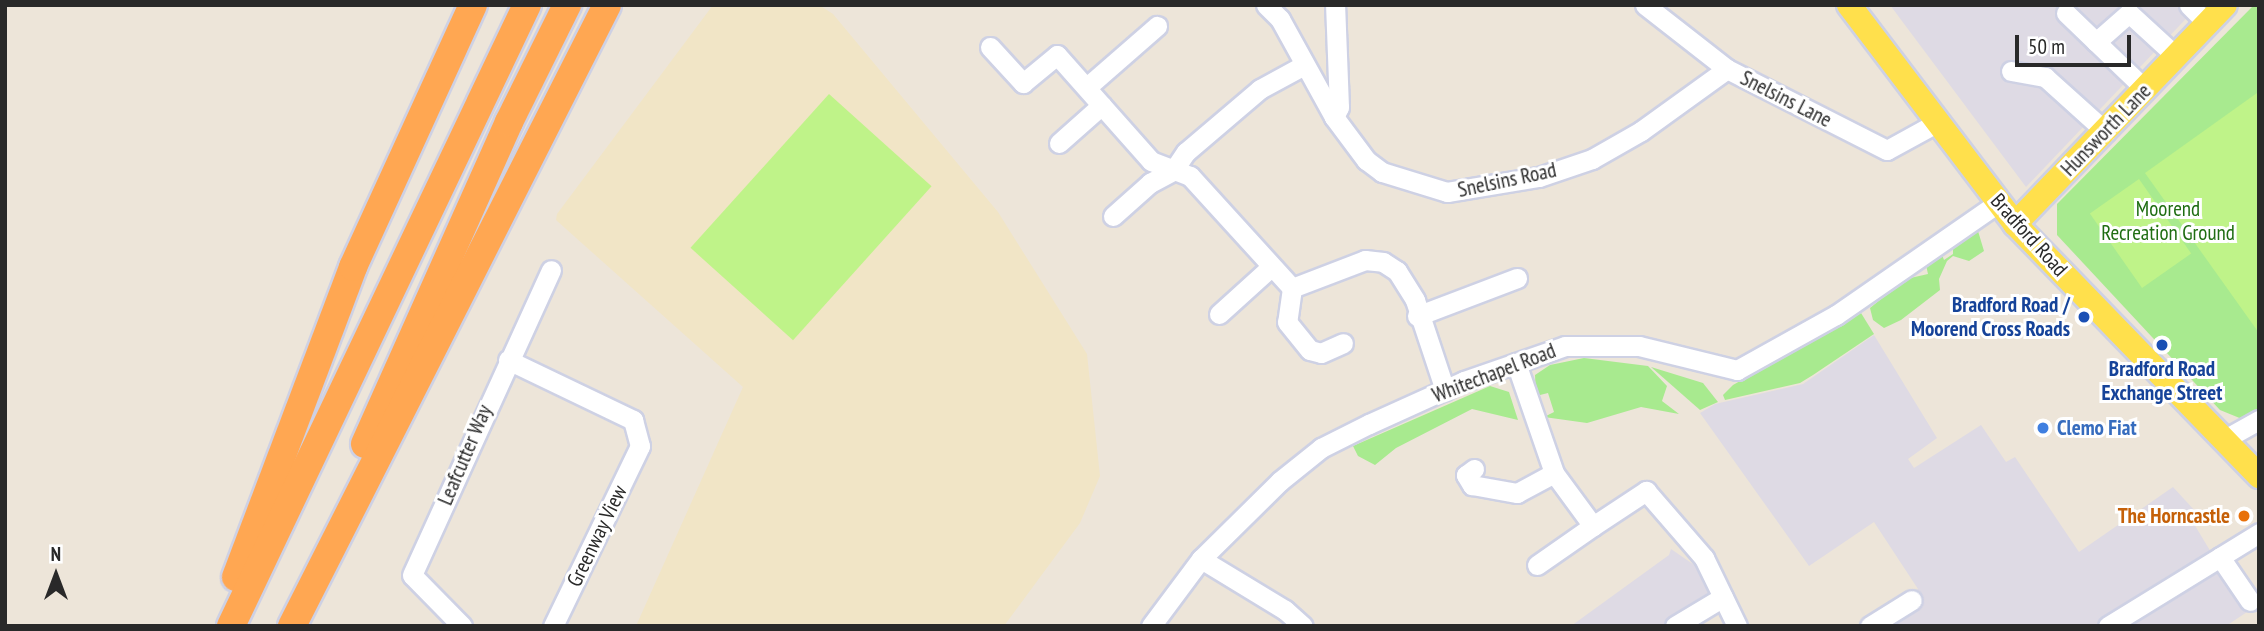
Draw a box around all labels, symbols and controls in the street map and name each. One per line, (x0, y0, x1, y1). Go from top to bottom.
scale bar (2019, 21, 2134, 65)
text: 50 m (2028, 33, 2065, 60)
street label: Snelsins Lane (1736, 65, 1836, 133)
street label: Hunsworth Lane (2056, 79, 2156, 181)
street label: Snelsins Road (1455, 157, 1559, 203)
street label: Bradford Road (1985, 188, 2073, 282)
park label: Moorend Recreation Ground (2101, 196, 2235, 246)
place label: Bradford Road / Moorend Cross Roads (1911, 292, 2070, 342)
marker: Bradford Road / Moorend Cross Roads (2076, 309, 2092, 325)
marker: Bradford Road Exchange Street (2154, 337, 2170, 353)
street label: Whitechapel Road (1429, 338, 1559, 408)
place label: Bradford Road Exchange Street (2102, 356, 2222, 406)
street label: Leafcutter Way (433, 401, 497, 509)
place label: Clemo Fiat (2057, 415, 2137, 441)
marker: Clemo Fiat (2035, 420, 2051, 436)
street label: Greenway View (561, 481, 633, 591)
place label: The Horncastle (2118, 503, 2230, 529)
marker: The Horncastle (2236, 508, 2252, 524)
north arrow (21, 540, 91, 610)
text: N (51, 542, 61, 566)

